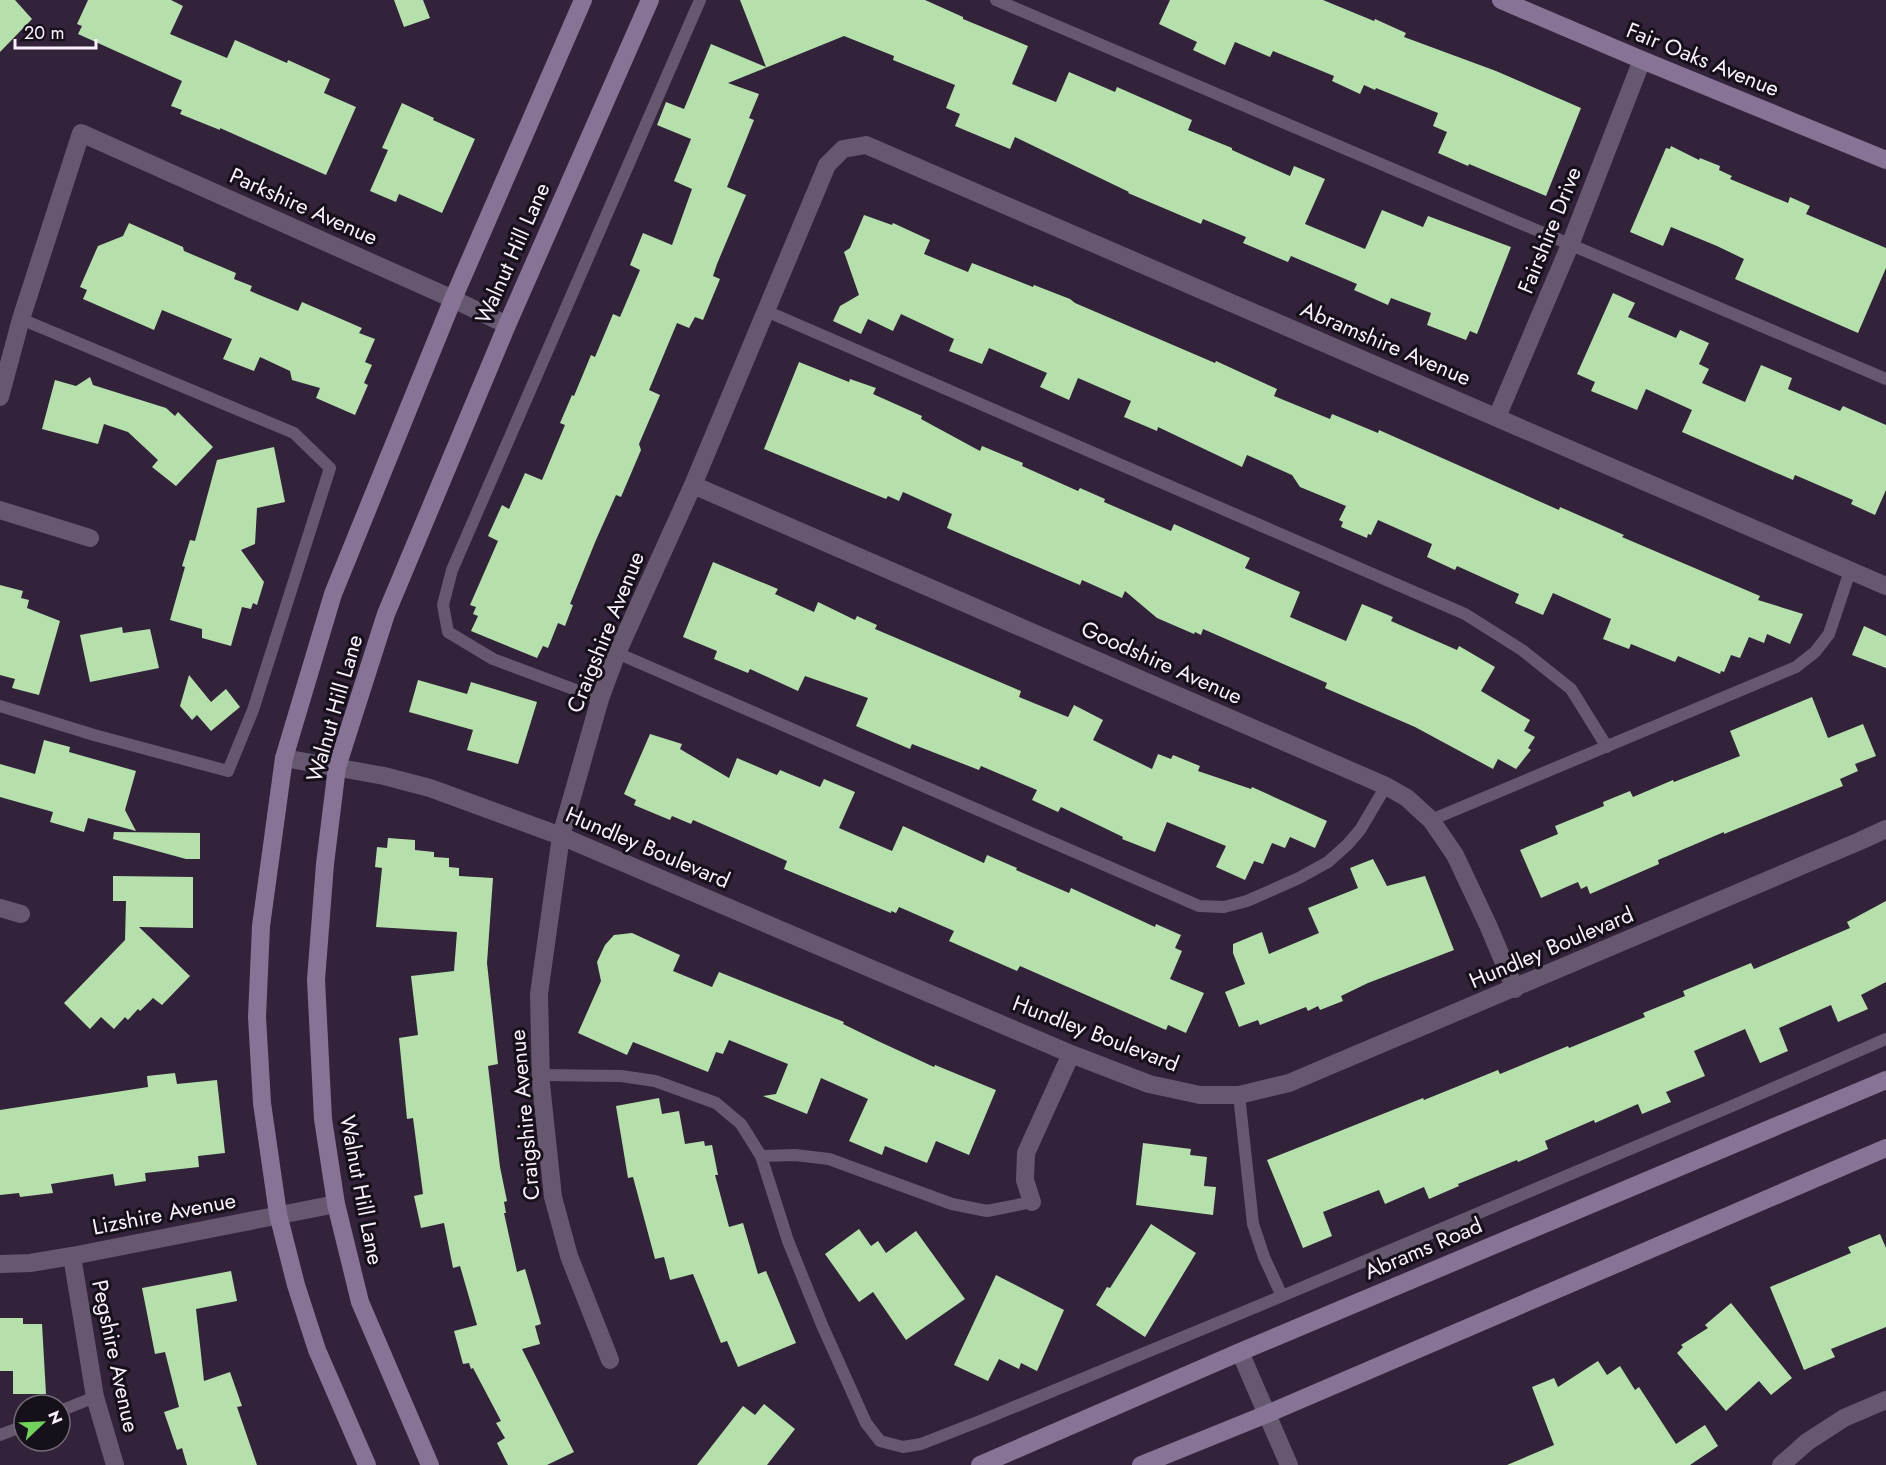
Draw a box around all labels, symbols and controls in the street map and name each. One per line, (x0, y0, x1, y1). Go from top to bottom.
scale bar (15, 12, 96, 50)
street label: Fair Oaks Avenue (1622, 14, 1784, 104)
text: 20 m (24, 20, 64, 46)
street label: Parkshire Avenue (225, 159, 383, 253)
street label: Fairshire Drive (1509, 162, 1589, 298)
street label: Walnut Hill Lane (467, 177, 557, 329)
street label: Abramshire Avenue (1296, 293, 1476, 393)
street label: Craigshire Avenue (558, 547, 652, 717)
street label: Goodshire Avenue (1076, 612, 1248, 712)
street label: Walnut Hill Lane (298, 631, 370, 785)
street label: Hundley Boulevard (561, 798, 735, 896)
street label: Hundley Boulevard (1464, 898, 1638, 996)
street label: Hundley Boulevard (1008, 987, 1184, 1079)
street label: Craigshire Avenue (501, 1028, 547, 1202)
street label: Walnut Hill Lane (332, 1112, 392, 1268)
street label: Lizshire Avenue (90, 1183, 238, 1243)
street label: Abrams Road (1359, 1209, 1487, 1287)
street label: Pegshire Avenue (84, 1277, 148, 1435)
north arrow (12, 1393, 72, 1453)
text: N (42, 1407, 68, 1428)

